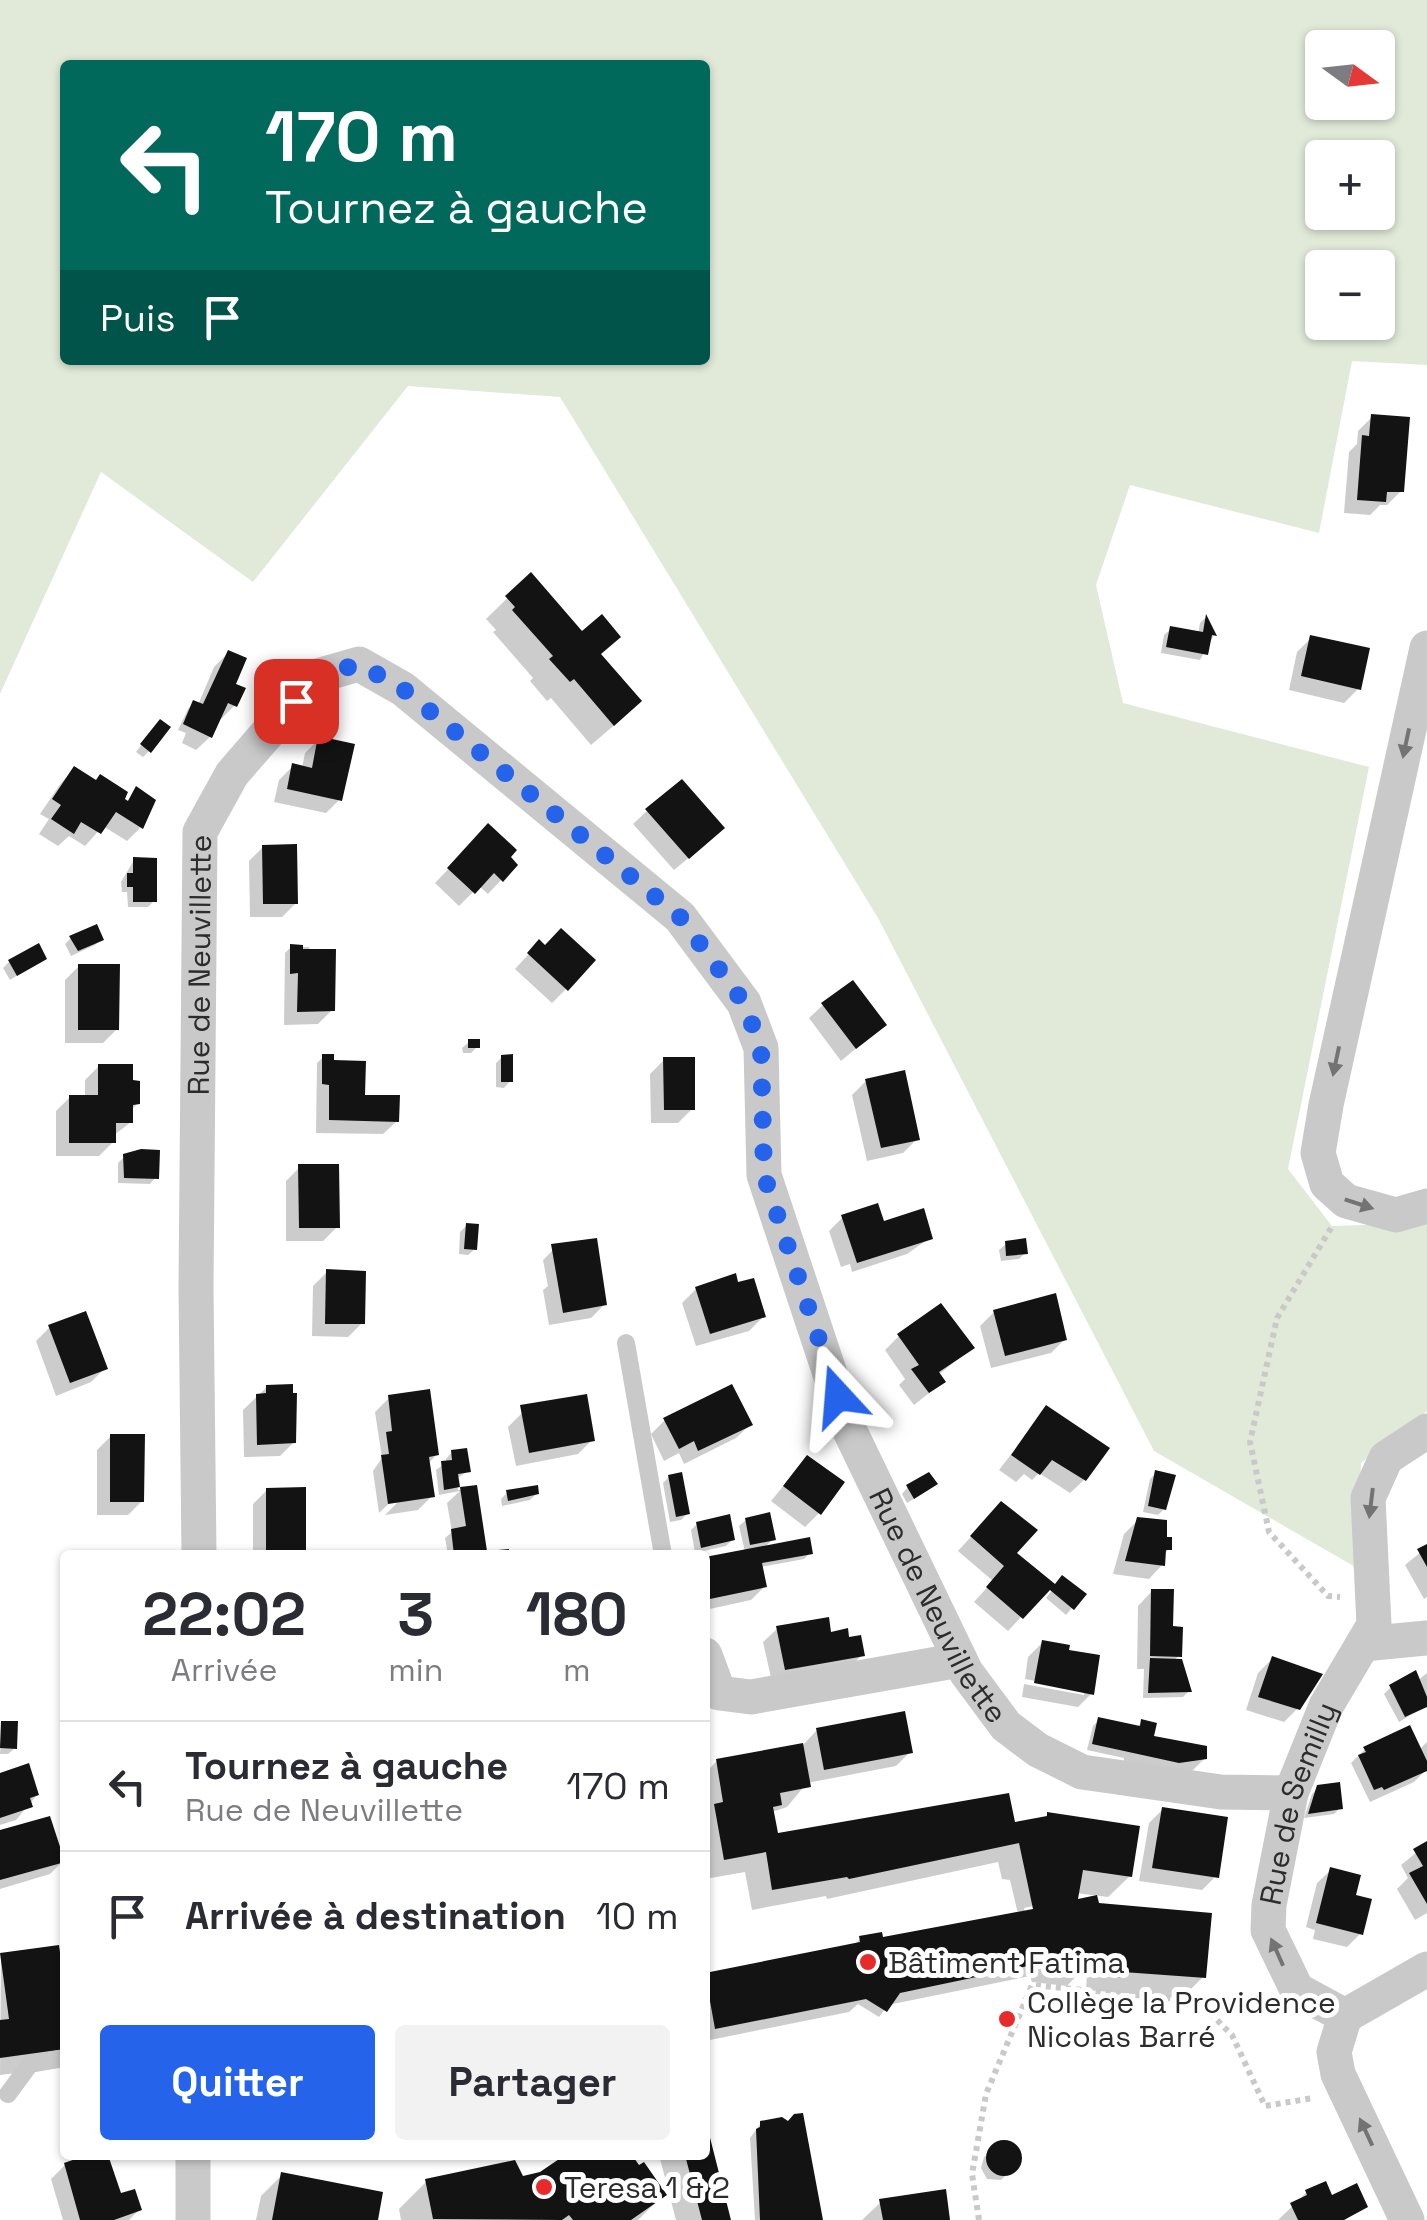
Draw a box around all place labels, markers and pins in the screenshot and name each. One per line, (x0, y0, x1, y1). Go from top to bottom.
pin (254, 659, 339, 744)
place label: Bâtiment Fatima (888, 1943, 1125, 1982)
marker: Bâtiment Fatima (857, 1951, 879, 1973)
place label: Collège la Providence Nicolas Barré (1027, 1983, 1336, 2056)
marker: Collège la Providence Nicolas Barré (996, 2008, 1018, 2030)
place label: Teresa 1 & 2 (564, 2168, 730, 2207)
marker: Teresa 1 & 2 (533, 2176, 555, 2198)

